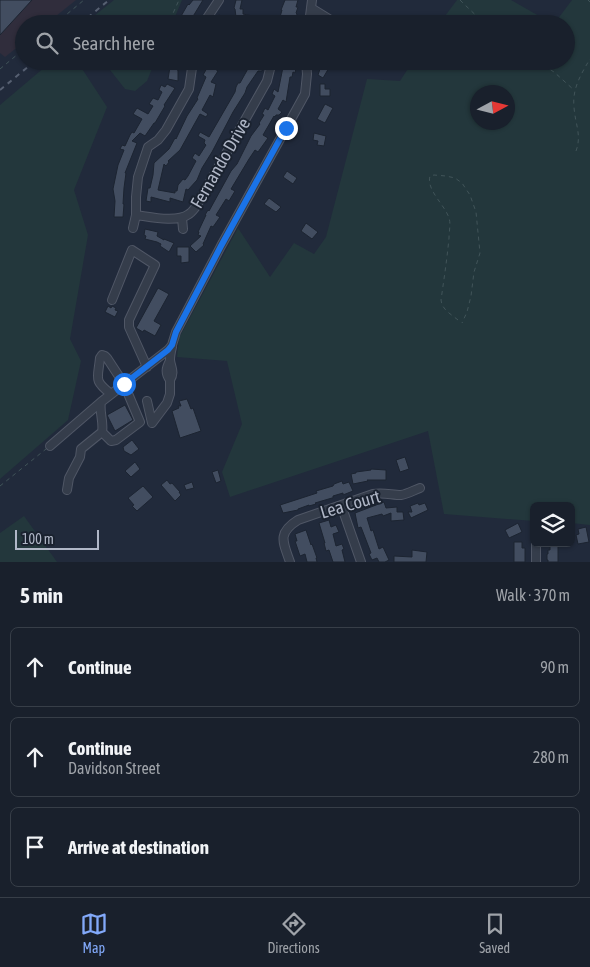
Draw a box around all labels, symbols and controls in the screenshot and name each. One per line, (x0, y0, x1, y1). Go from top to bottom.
search box (15, 15, 575, 70)
icon: search (33, 29, 61, 57)
text: Search here (73, 32, 155, 54)
north arrow (470, 85, 515, 130)
street label: Fernando Drive (186, 114, 254, 212)
route end (275, 117, 298, 140)
route start (113, 373, 136, 396)
street label: Lea Court (318, 485, 382, 523)
map controls (530, 502, 575, 547)
button: layers (530, 502, 575, 547)
scale bar (15, 527, 99, 550)
text: 100 m (22, 531, 54, 547)
text: 5 min (20, 583, 63, 607)
text: Walk · 370 m (496, 586, 570, 604)
icon: ahead (21, 653, 49, 681)
text: Continue (68, 656, 132, 678)
text: 90 m (540, 658, 569, 676)
text: Continue (68, 737, 132, 759)
icon: ahead (21, 743, 49, 771)
text: 280 m (533, 748, 569, 766)
text: Davidson Street (68, 759, 160, 777)
icon: arrive (21, 833, 49, 861)
text: Arrive at destination (68, 836, 209, 858)
tab: Map (80, 910, 108, 956)
tab: Directions (267, 910, 320, 956)
tab: Saved (479, 910, 510, 956)

